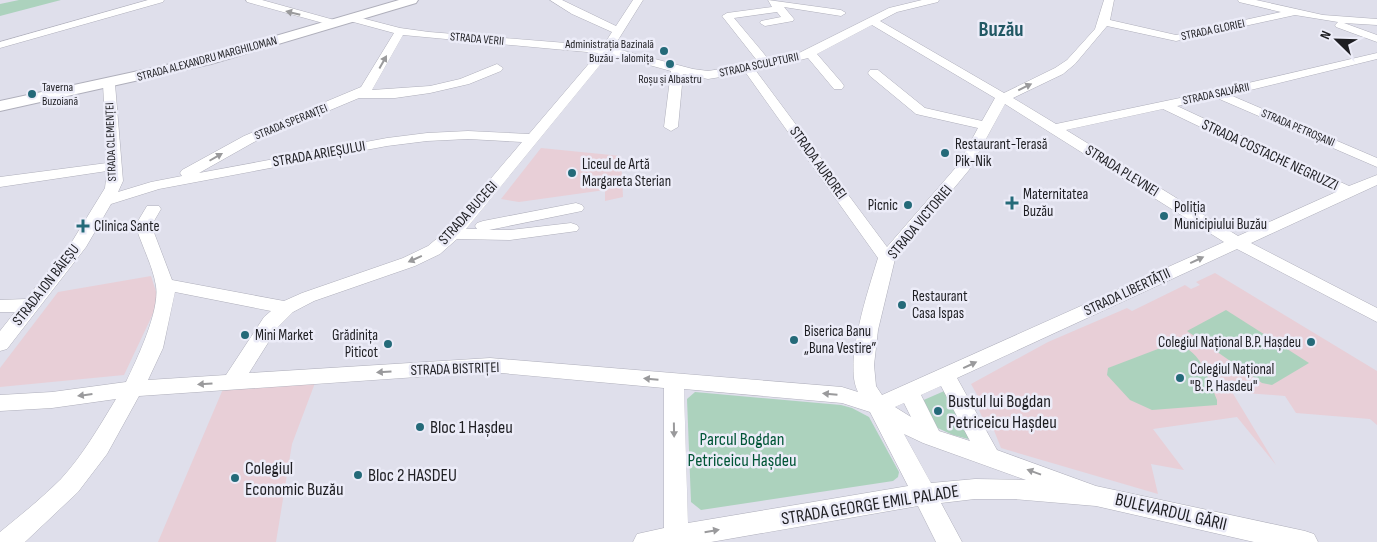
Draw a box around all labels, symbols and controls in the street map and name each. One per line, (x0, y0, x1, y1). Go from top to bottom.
one-way arrow (285, 8, 300, 16)
north arrow (1312, 15, 1362, 65)
street label: STRADA GLORIEI (1180, 16, 1246, 44)
district label: Buzău (978, 17, 1024, 42)
text: N (1316, 28, 1335, 42)
street label: STRADA VERII (449, 29, 505, 49)
street label: STRADA ALEXANDRU MARGHILOMAN (135, 33, 279, 85)
place label: Administrația Bazinală Buzău - Ialomița (564, 37, 654, 66)
marker: Administrația Bazinală Buzău - Ialomița (658, 45, 670, 57)
street label: STRADA SCULPTURII (718, 49, 800, 81)
one-way arrow (378, 55, 387, 69)
marker: Roșu și Albastru (664, 58, 676, 70)
place label: Roșu și Albastru (638, 72, 702, 87)
place label: Taverna Buzoiană (42, 80, 78, 109)
street label: STRADA SALVĂRII (1181, 80, 1251, 108)
one-way arrow (1018, 83, 1032, 91)
marker: Taverna Buzoiană (26, 88, 38, 100)
street label: STRADA SPERANȚEI (252, 101, 330, 143)
street label: STRADA CLEMENȚEI (102, 102, 120, 182)
street label: STRADA PETROȘANI (1259, 106, 1337, 150)
street label: STRADA COSTACHE NEGRUZZI (1199, 115, 1341, 195)
street label: STRADA AUROREI (785, 123, 851, 203)
place label: Restaurant-Terasă Pik-Nik (955, 135, 1048, 171)
street label: STRADA ARIEȘULUI (271, 136, 367, 172)
street label: STRADA PLEVNEI (1082, 141, 1162, 201)
marker: Restaurant-Terasă Pik-Nik (939, 147, 951, 159)
one-way arrow (209, 153, 223, 162)
place label: Liceul de Artă Margareta Sterian (582, 155, 671, 191)
marker: Liceul de Artă Margareta Sterian (566, 167, 578, 179)
street label: STRADA BUCEGI (434, 177, 502, 249)
street label: STRADA VICTORIEI (883, 181, 957, 263)
place label: Maternitatea Buzău (1023, 185, 1088, 221)
place label: Picnic (868, 196, 898, 215)
marker: Maternitatea Buzău (1005, 196, 1019, 210)
place label: Poliția Municipiului Buzău (1174, 198, 1267, 234)
marker: Picnic (902, 199, 914, 211)
marker: Poliția Municipiului Buzău (1158, 210, 1170, 222)
place label: Clinica Sante (94, 217, 160, 236)
marker: Clinica Sante (76, 219, 90, 233)
street label: STRADA ION BĂIEȘU (8, 240, 84, 330)
one-way arrow (408, 255, 422, 263)
one-way arrow (1190, 256, 1204, 264)
street label: STRADA LIBERTĂȚII (1081, 264, 1173, 320)
place label: Restaurant Casa Ispas (912, 287, 968, 323)
marker: Restaurant Casa Ispas (896, 299, 908, 311)
place label: Biserica Banu „Buna Vestire” (804, 322, 877, 358)
place label: Mini Market (255, 326, 314, 345)
place label: Grădinița Piticot (332, 326, 378, 362)
marker: Mini Market (239, 329, 251, 341)
place label: Colegiul Național B.P. Hașdeu (1158, 333, 1301, 352)
marker: Biserica Banu „Buna Vestire” (788, 334, 800, 346)
marker: Colegiul Național B.P. Hașdeu (1305, 336, 1317, 348)
marker: Grădinița Piticot (382, 338, 394, 350)
street label: STRADA BISTRIȚEI (410, 358, 500, 380)
one-way arrow (963, 360, 977, 368)
place label: Colegiul Național "B. P. Hasdeu" (1190, 360, 1274, 396)
one-way arrow (376, 368, 392, 376)
marker: Colegiul Național "B. P. Hasdeu" (1174, 372, 1186, 384)
one-way arrow (643, 375, 659, 383)
one-way arrow (196, 381, 212, 389)
one-way arrow (822, 390, 838, 398)
one-way arrow (77, 391, 93, 399)
place label: Bustul lui Bogdan Petriceicu Hașdeu (948, 391, 1057, 433)
marker: Bustul lui Bogdan Petriceicu Hașdeu (932, 405, 944, 417)
place label: Bloc 1 Hașdeu (430, 417, 513, 438)
marker: Bloc 1 Hașdeu (414, 421, 426, 433)
one-way arrow (671, 422, 679, 438)
park label: Parcul Bogdan Petriceicu Hașdeu (688, 429, 796, 471)
place label: Colegiul Economic Buzău (245, 458, 344, 500)
place label: Bloc 2 HASDEU (368, 465, 457, 486)
one-way arrow (1026, 468, 1041, 476)
marker: Bloc 2 HASDEU (352, 469, 364, 481)
marker: Colegiul Economic Buzău (229, 472, 241, 484)
street label: STRADA GEORGE EMIL PALADE (780, 481, 960, 529)
street label: BULEVARDUL GĂRII (1113, 489, 1229, 535)
one-way arrow (704, 526, 720, 534)

